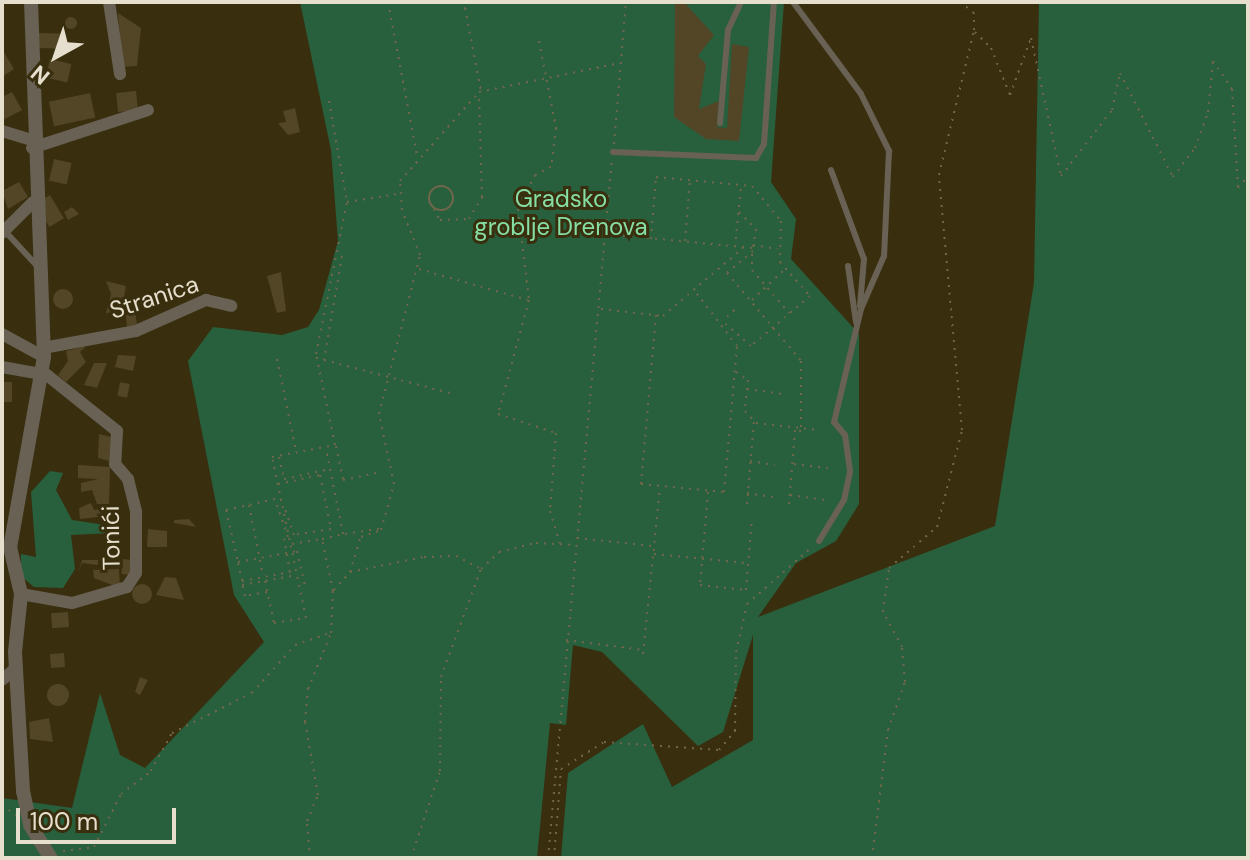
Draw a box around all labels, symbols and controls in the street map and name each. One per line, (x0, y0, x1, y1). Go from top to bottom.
north arrow (16, 16, 96, 96)
text: N (25, 59, 56, 91)
park label: Gradsko groblje Drenova (474, 185, 648, 241)
street label: Stranica (106, 269, 202, 325)
street label: Tonići (96, 505, 126, 571)
scale bar (20, 792, 180, 842)
text: 100 m (30, 806, 98, 837)

